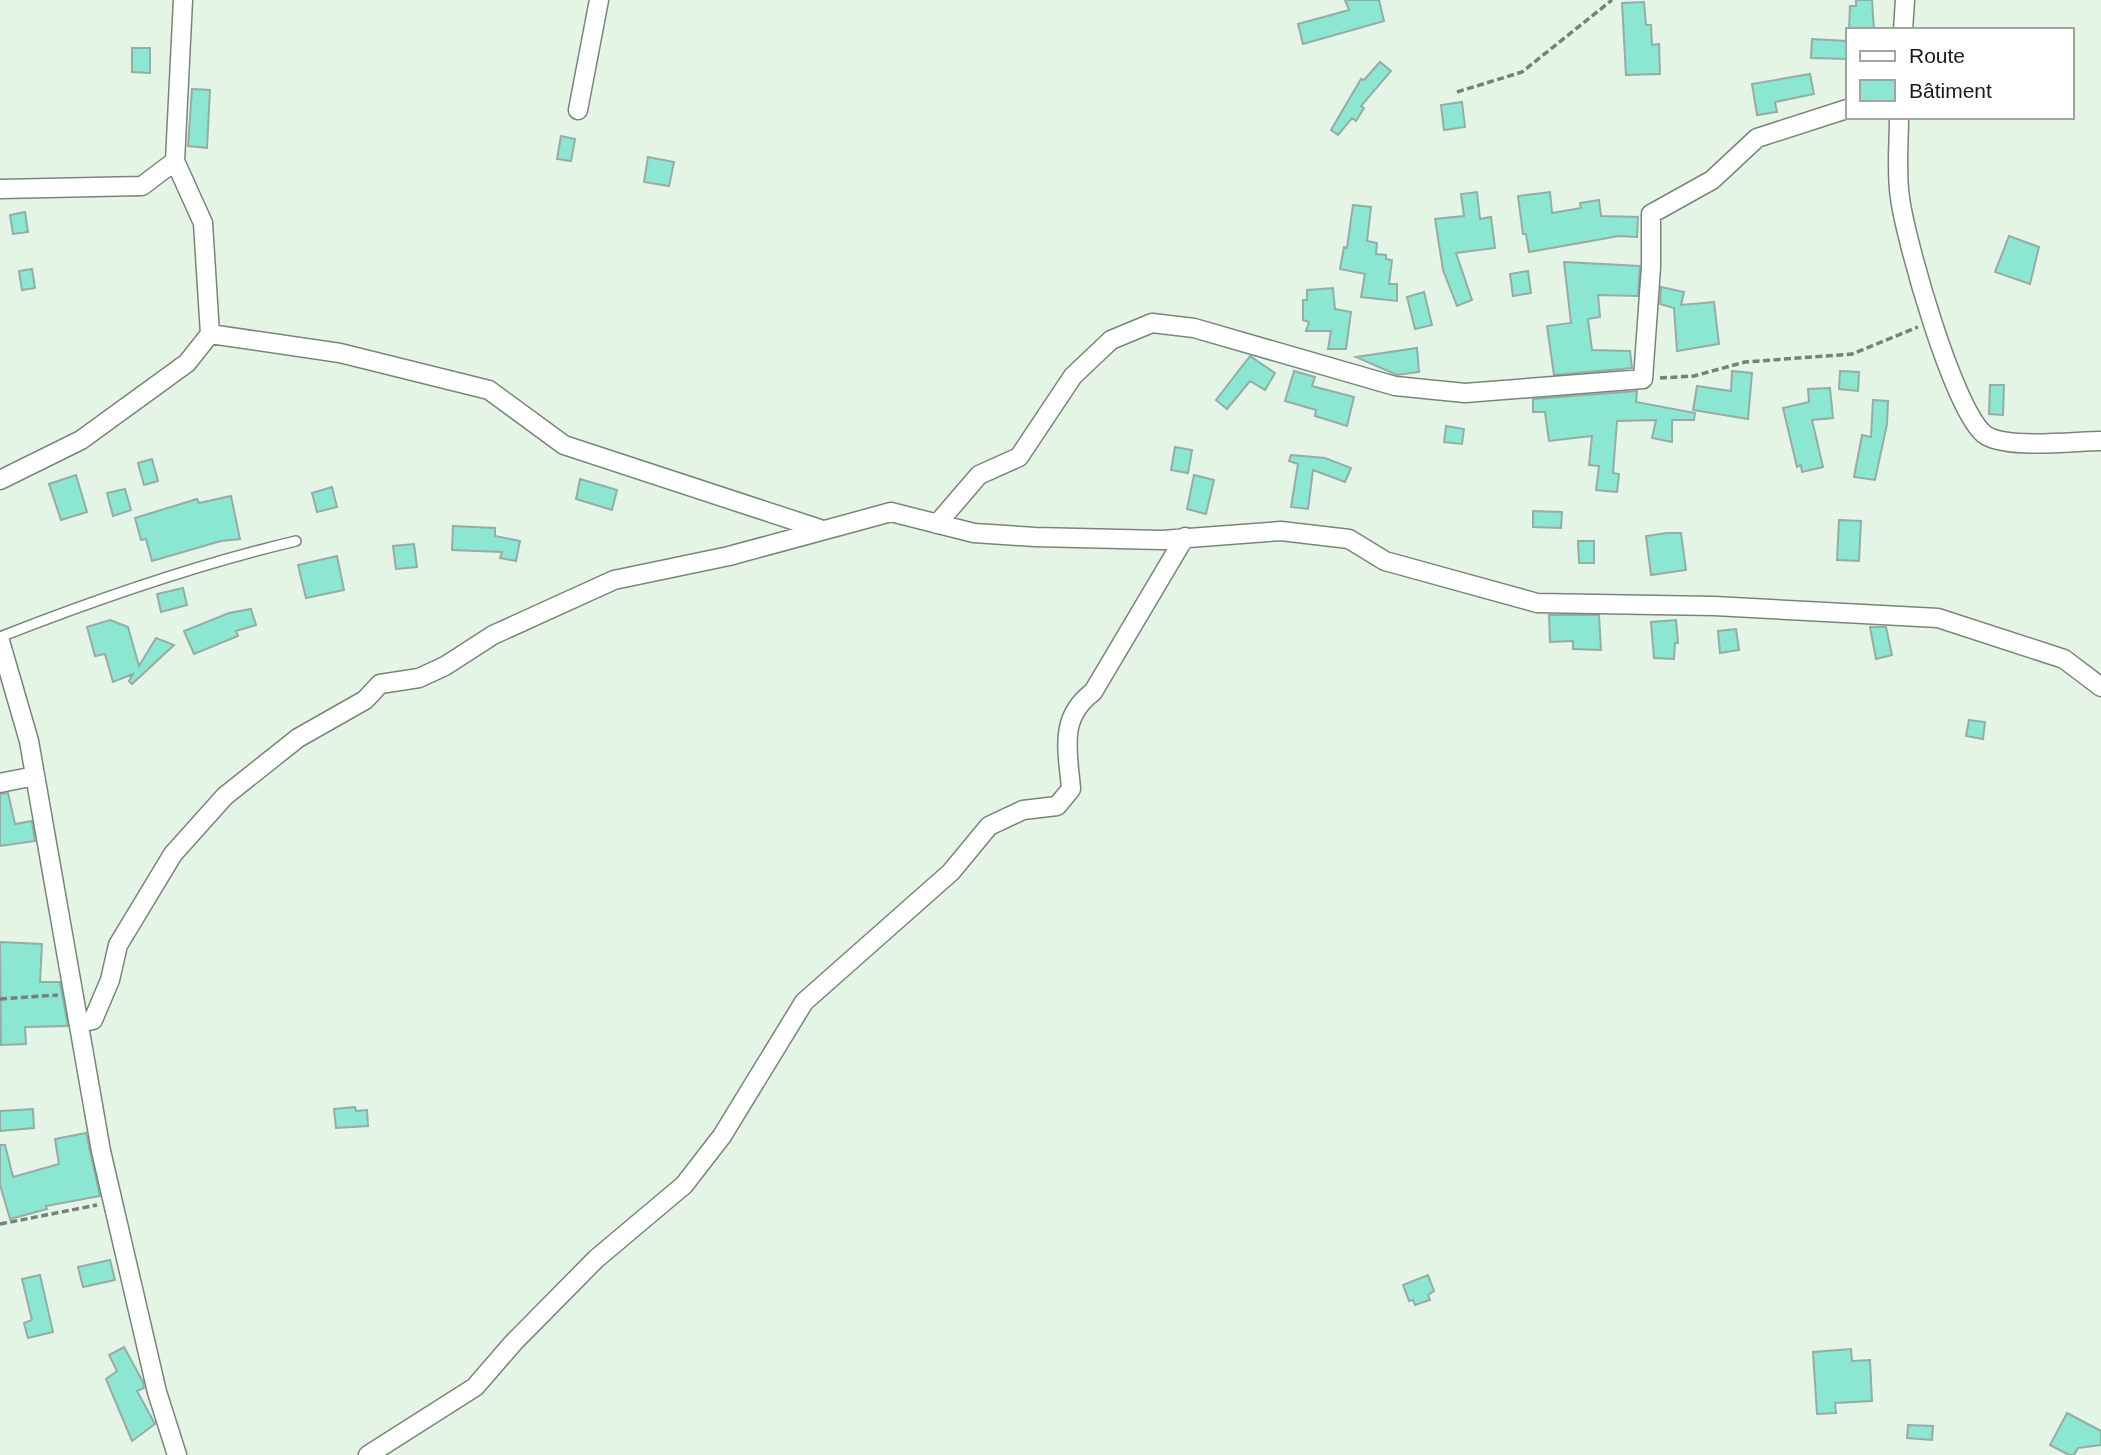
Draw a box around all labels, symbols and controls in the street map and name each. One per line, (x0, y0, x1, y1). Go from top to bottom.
legend (1846, 28, 2073, 119)
text: Route (1909, 44, 1965, 67)
text: Bâtiment (1909, 79, 1992, 102)

